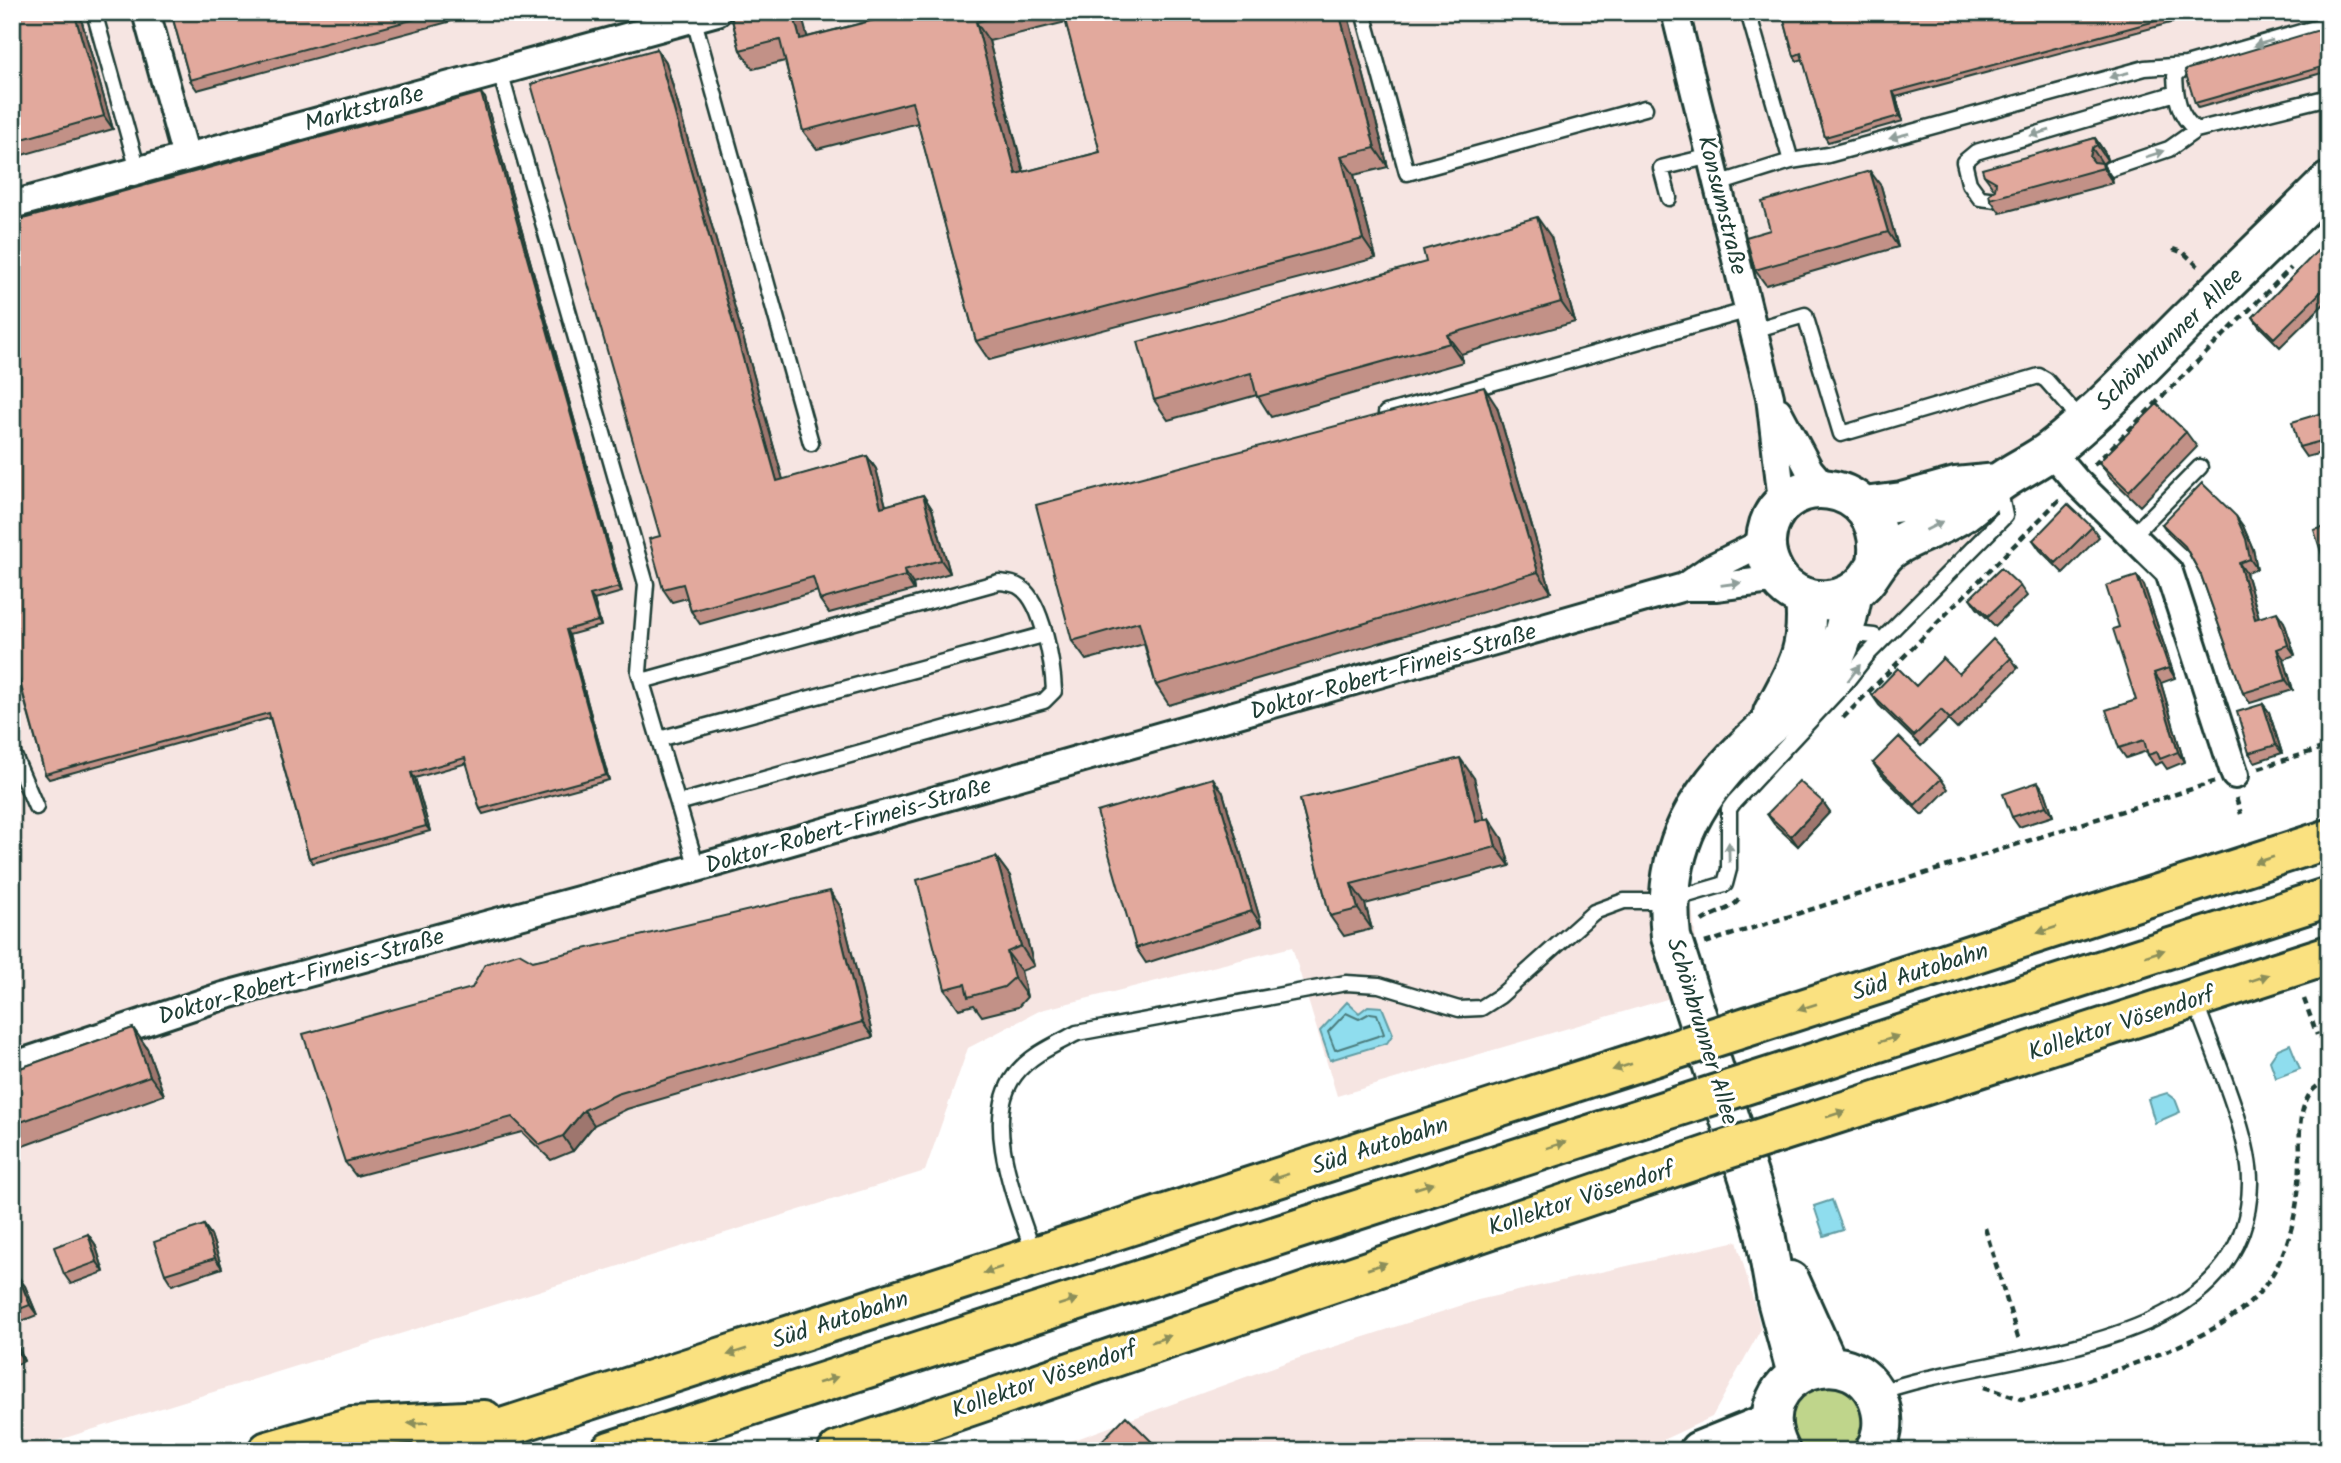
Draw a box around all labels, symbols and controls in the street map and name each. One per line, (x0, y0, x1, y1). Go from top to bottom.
one-way arrow (2252, 38, 2273, 48)
one-way arrow (2108, 71, 2129, 81)
street label: Marktstraße (300, 75, 429, 144)
one-way arrow (2028, 128, 2050, 139)
one-way arrow (1889, 131, 1910, 141)
street label: Konsumstraße (1685, 132, 1758, 279)
one-way arrow (2145, 148, 2166, 159)
street label: Schönbrunner Allee (2087, 259, 2253, 421)
one-way arrow (1924, 521, 1944, 532)
one-way arrow (1721, 579, 1743, 590)
street label: Doktor-Robert-Firneis-Straße (1246, 613, 1541, 732)
one-way arrow (1846, 664, 1861, 682)
street label: Doktor-Robert-Firneis-Straße (701, 767, 996, 886)
one-way arrow (1723, 841, 1735, 863)
one-way arrow (2253, 855, 2274, 866)
street label: Doktor-Robert-Firneis-Straße (154, 918, 449, 1037)
one-way arrow (2037, 925, 2058, 936)
street label: Süd Autobahn (1847, 932, 1994, 1013)
street label: Schönbrunner Allee (1655, 933, 1749, 1130)
one-way arrow (2145, 947, 2166, 958)
one-way arrow (2249, 973, 2270, 983)
street label: Kollektor Vösendorf (2023, 975, 2222, 1073)
one-way arrow (1797, 1002, 1818, 1013)
one-way arrow (1878, 1033, 1899, 1043)
one-way arrow (1611, 1062, 1632, 1073)
street label: Süd Autobahn (1307, 1106, 1454, 1187)
one-way arrow (1825, 1109, 1846, 1119)
one-way arrow (1546, 1139, 1567, 1150)
street label: Kollektor Vösendorf (1483, 1150, 1682, 1248)
one-way arrow (1269, 1173, 1290, 1183)
one-way arrow (1414, 1181, 1435, 1191)
one-way arrow (1366, 1260, 1387, 1271)
one-way arrow (982, 1265, 1003, 1276)
street label: Süd Autobahn (767, 1280, 914, 1361)
one-way arrow (1058, 1297, 1079, 1307)
street label: Kollektor Vösendorf (946, 1329, 1145, 1430)
one-way arrow (1151, 1333, 1172, 1344)
one-way arrow (726, 1347, 747, 1358)
one-way arrow (817, 1375, 838, 1385)
one-way arrow (407, 1418, 429, 1429)

